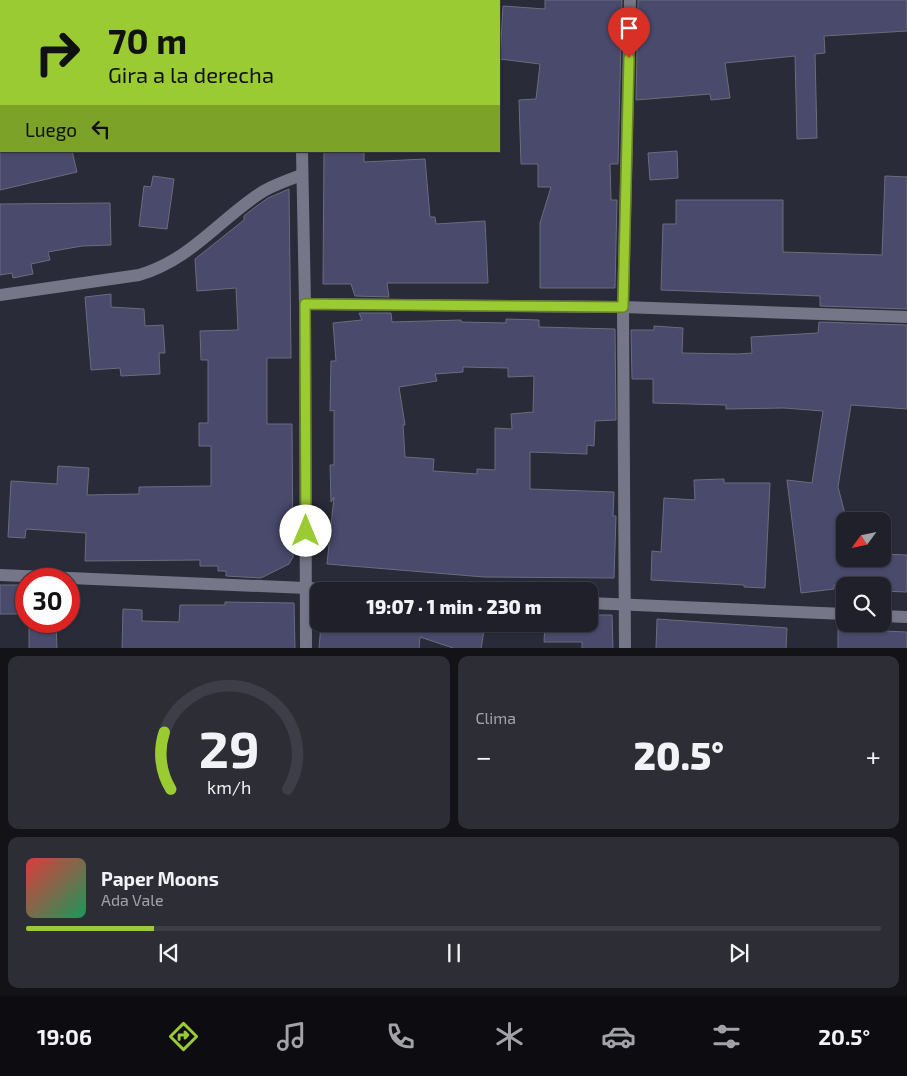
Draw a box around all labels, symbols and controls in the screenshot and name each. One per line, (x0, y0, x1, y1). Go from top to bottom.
pin (608, 7, 650, 58)
icon: arrive (615, 14, 643, 42)
text: 70 m (108, 19, 187, 61)
icon: right (25, 20, 90, 85)
text: Gira a la derecha (108, 61, 274, 87)
icon: left (87, 115, 115, 143)
text: Luego (25, 118, 77, 141)
position arrow (279, 504, 331, 556)
north arrow (836, 512, 891, 568)
map controls (836, 512, 891, 632)
speed limit sign: 30 (15, 568, 80, 633)
button: search (836, 577, 891, 632)
text: 19:07 · 1 min · 230 m (366, 595, 542, 618)
text: Clima (476, 708, 516, 727)
text: 29 (198, 716, 259, 778)
text: 20.5° (633, 732, 724, 778)
text: − (476, 739, 492, 773)
text: + (866, 739, 881, 773)
text: km/h (207, 776, 251, 798)
text: Paper Moons (101, 867, 219, 890)
text: Ada Vale (101, 890, 164, 909)
icon: previous (155, 939, 183, 967)
icon: pause (440, 939, 468, 967)
icon: next (725, 939, 753, 967)
icon: directions (166, 1019, 201, 1054)
icon: music (274, 1019, 309, 1054)
icon: phone (383, 1019, 418, 1054)
icon: climate (492, 1019, 527, 1054)
icon: car (601, 1019, 636, 1054)
icon: filters (709, 1019, 744, 1054)
text: 19:06 (37, 1023, 92, 1049)
text: 20.5° (818, 1023, 870, 1049)

